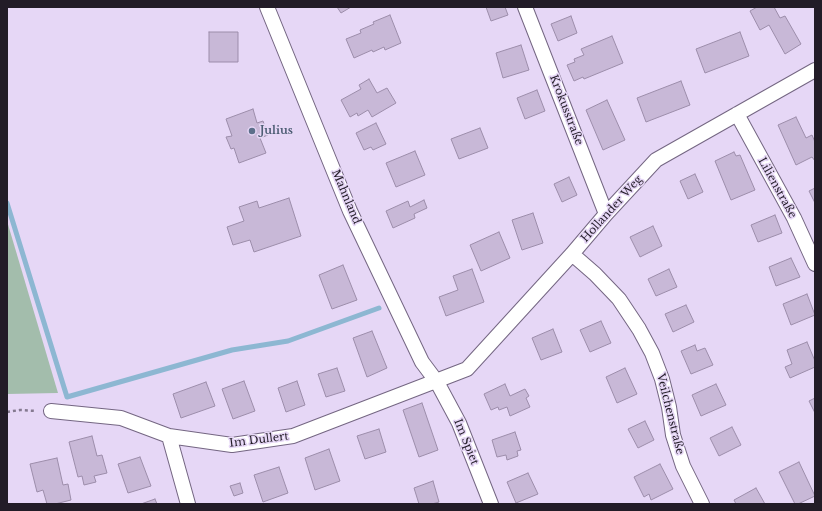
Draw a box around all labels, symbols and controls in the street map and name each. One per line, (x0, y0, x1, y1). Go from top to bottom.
street label: Krokusstraße (547, 73, 585, 147)
place label: Julius (260, 124, 293, 138)
marker: Julius (247, 126, 257, 136)
street label: Lilienstraße (755, 155, 799, 221)
street label: Mahnland (329, 168, 363, 226)
street label: Hollander Weg (579, 173, 645, 245)
street label: Veilchenstraße (654, 372, 686, 456)
street label: Im Spiet (451, 417, 481, 467)
street label: Im Dullert (229, 430, 289, 450)

